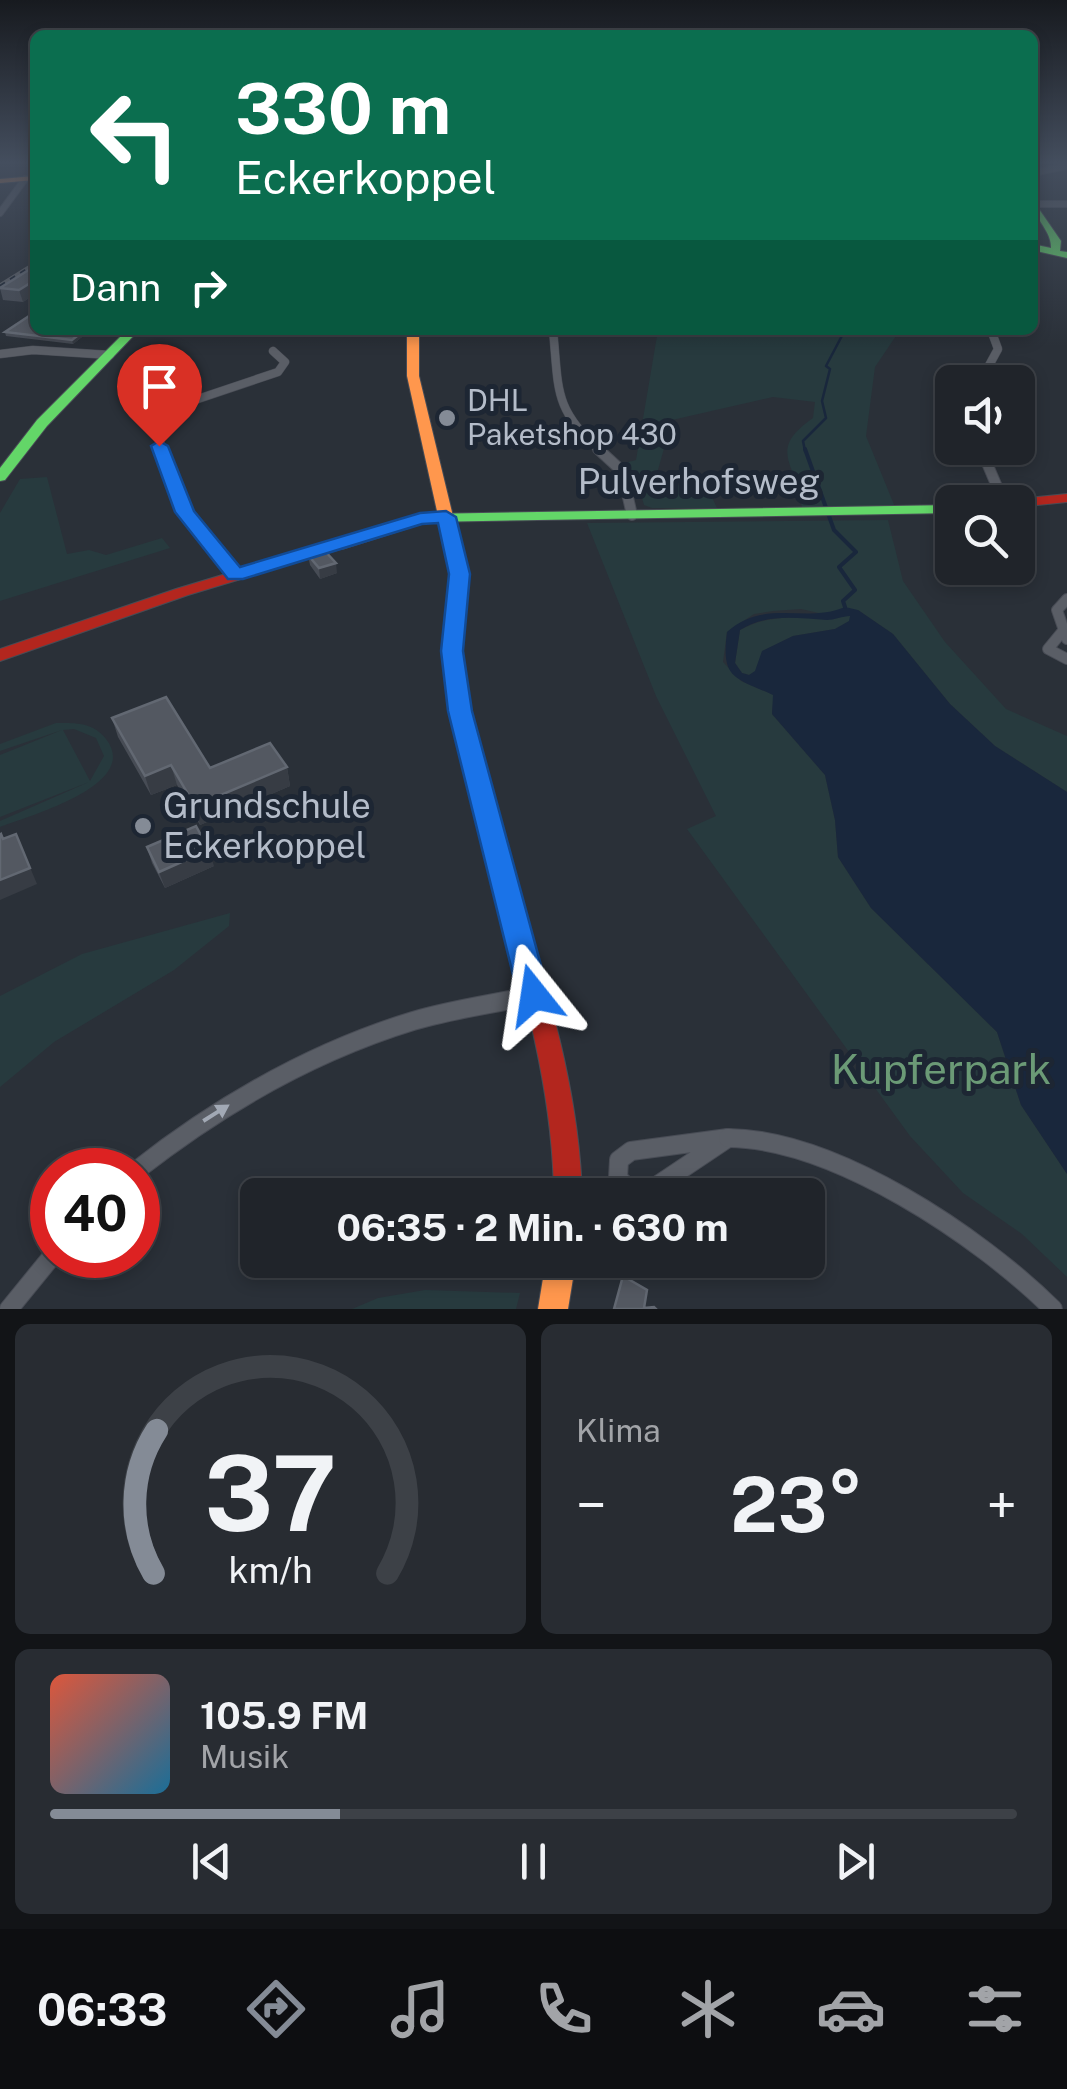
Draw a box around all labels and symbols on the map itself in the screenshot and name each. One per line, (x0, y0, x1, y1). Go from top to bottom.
pin (117, 344, 202, 447)
place label: DHL Paketshop 430 (467, 382, 677, 452)
marker: DHL Paketshop 430 (436, 407, 458, 429)
street label: Pulverhofsweg (578, 461, 820, 502)
place label: Grundschule Eckerkoppel (163, 785, 371, 866)
marker: Grundschule Eckerkoppel (132, 815, 154, 837)
position arrow (482, 943, 586, 1047)
park label: Kupferpark (831, 1044, 1051, 1093)
one-way arrow (202, 1105, 230, 1123)
speed limit sign: 40 (30, 1148, 160, 1278)

